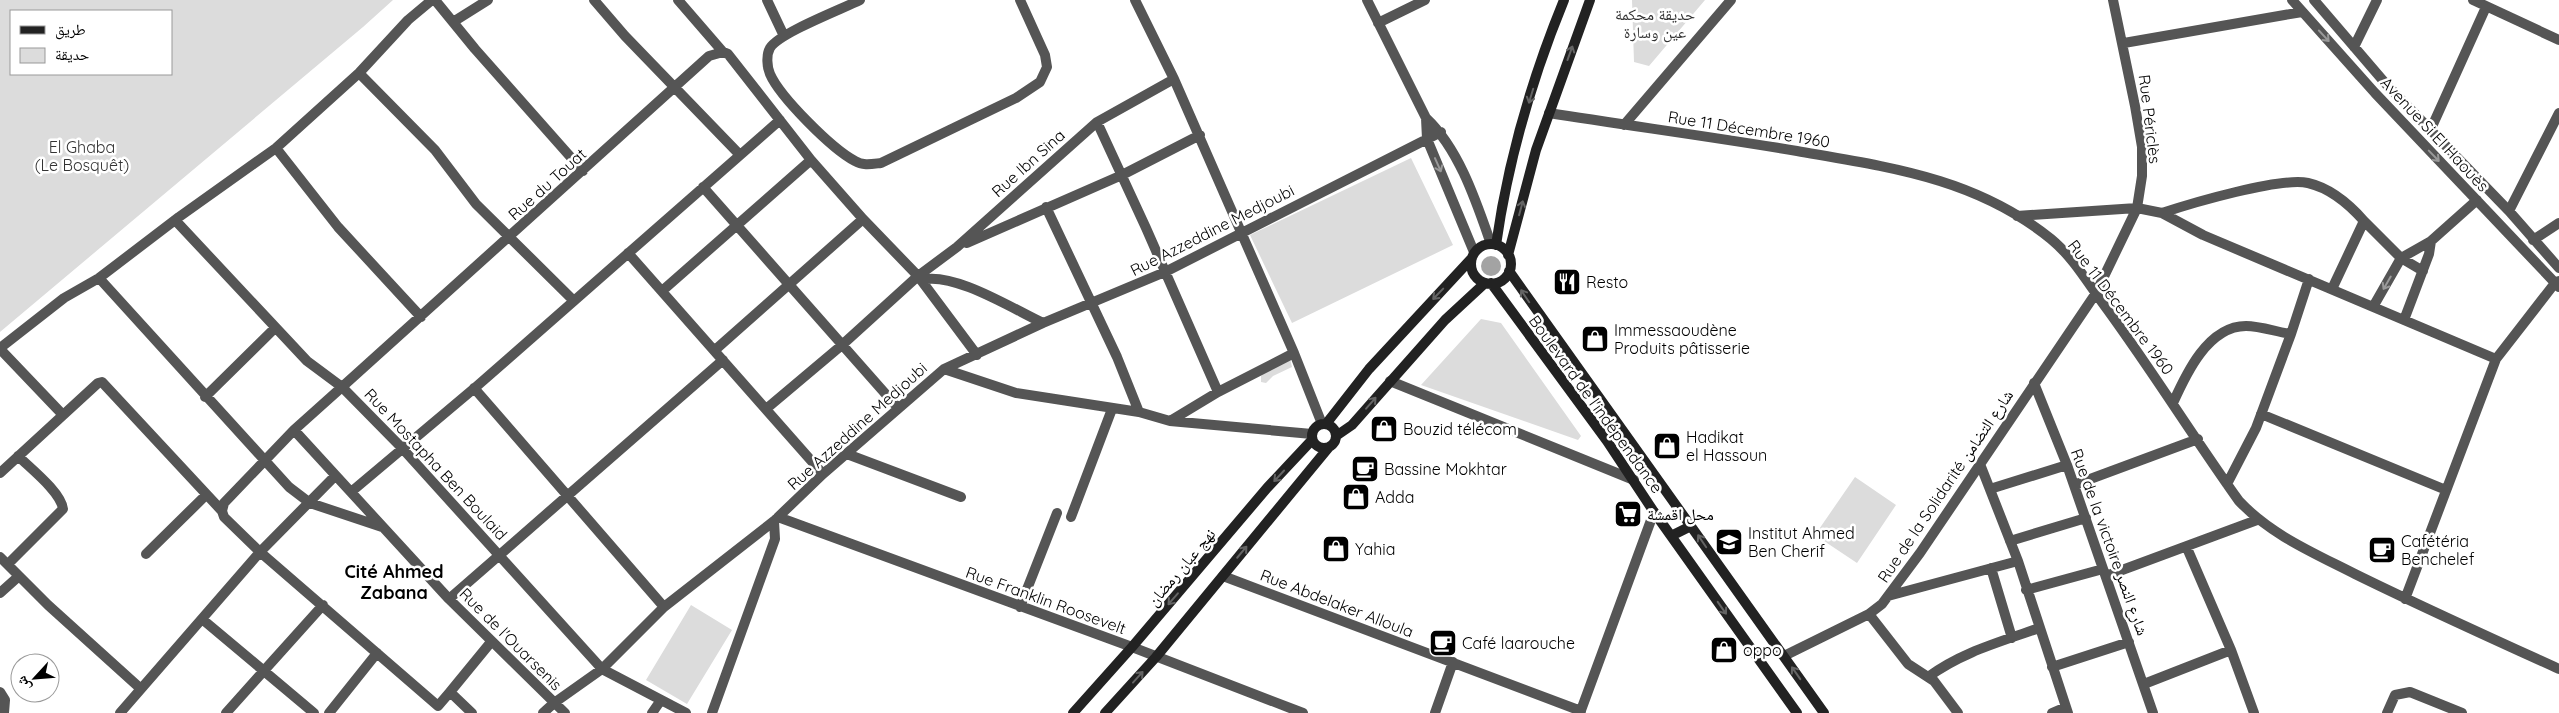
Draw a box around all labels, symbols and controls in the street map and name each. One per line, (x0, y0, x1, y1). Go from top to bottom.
park label: حديقة محكمة عين وسارة (1615, 4, 1695, 43)
legend (10, 10, 172, 75)
text: طريق (55, 20, 86, 40)
one-way arrow (2318, 30, 2330, 43)
text: حديقة (55, 45, 90, 64)
one-way arrow (1566, 46, 1575, 62)
street label: Avenue Si El Haouès (2377, 72, 2493, 196)
street label: Rue Périclès (2135, 73, 2165, 165)
one-way arrow (1526, 87, 1535, 103)
street label: Rue 11 Décembre 1960 (1667, 106, 1831, 152)
street label: Rue Ibn Sina (987, 125, 1069, 201)
park label: El Ghaba (Le Bosquêt) (35, 137, 129, 175)
street label: Rue du Touat (504, 144, 590, 224)
one-way arrow (2428, 149, 2440, 162)
one-way arrow (1433, 157, 1443, 172)
street label: Rue Azzeddine Medjoubi (1127, 180, 1297, 280)
one-way arrow (1517, 201, 1526, 217)
street label: Rue 11 Décembre 1960 (2064, 236, 2178, 378)
restaurant icon: Resto (1552, 267, 1582, 297)
place label: Resto (1586, 272, 1628, 292)
one-way arrow (2381, 275, 2391, 289)
one-way arrow (1432, 287, 1444, 300)
one-way arrow (1520, 289, 1530, 303)
street label: Boulevard de l'indépendance (1525, 311, 1667, 497)
place label: Immessaoudène Produits pâtisserie (1614, 320, 1750, 358)
shop icon: Immessaoudène Produits pâtisserie (1580, 324, 1610, 354)
street label: Rue Azzeddine Medjoubi (783, 358, 931, 494)
street label: Rue Mostapha Ben Boulaid (360, 384, 512, 544)
street label: Rue de la Solidarité شارع التضامن (1873, 386, 2018, 587)
one-way arrow (1366, 397, 1377, 410)
shop icon: Bouzid télécom (1369, 414, 1399, 444)
place label: Bouzid télécom (1403, 419, 1517, 439)
place label: Hadikat el Hassoun (1686, 427, 1767, 465)
shop icon: Hadikat el Hassoun (1652, 431, 1682, 461)
street label: Rue de la victoire شارع النصر (2066, 446, 2153, 638)
cafe icon: Bassine Mokhtar (1350, 454, 1380, 484)
place label: Bassine Mokhtar (1384, 459, 1507, 479)
one-way arrow (1273, 469, 1285, 482)
shop icon: Adda (1341, 482, 1371, 512)
place label: Adda (1375, 487, 1414, 507)
supermarket icon: محل اقمشة (1613, 499, 1643, 529)
place label: محل اقمشة (1647, 504, 1714, 525)
place label: Institut Ahmed Ben Cherif (1748, 523, 1855, 561)
street label: نهج عبان رمضان (1143, 524, 1220, 611)
school or university icon: Institut Ahmed Ben Cherif (1714, 527, 1744, 557)
place label: Cafétéria Benchelef (2401, 531, 2475, 569)
shop icon: Yahia (1321, 534, 1351, 564)
one-way arrow (1697, 534, 1707, 548)
cafe icon: Cafétéria Benchelef (2367, 535, 2397, 565)
place label: Yahia (1355, 539, 1395, 559)
one-way arrow (1237, 546, 1248, 559)
district label: Cité Ahmed Zabana (344, 560, 444, 604)
street label: Rue Franklin Roosevelt (963, 562, 1129, 638)
street label: Rue Abdelaker Alloula (1257, 565, 1417, 641)
street label: Rue de l'Ouarsenis (456, 584, 566, 694)
one-way arrow (1168, 593, 1179, 606)
one-way arrow (1717, 601, 1727, 615)
cafe icon: Café laarouche (1428, 628, 1458, 658)
place label: Café laarouche (1462, 633, 1575, 653)
shop icon: oppo (1709, 635, 1739, 665)
place label: oppo (1743, 640, 1782, 660)
north arrow (10, 653, 60, 703)
one-way arrow (1791, 666, 1801, 680)
one-way arrow (1132, 670, 1144, 683)
text: ش (12, 673, 35, 694)

